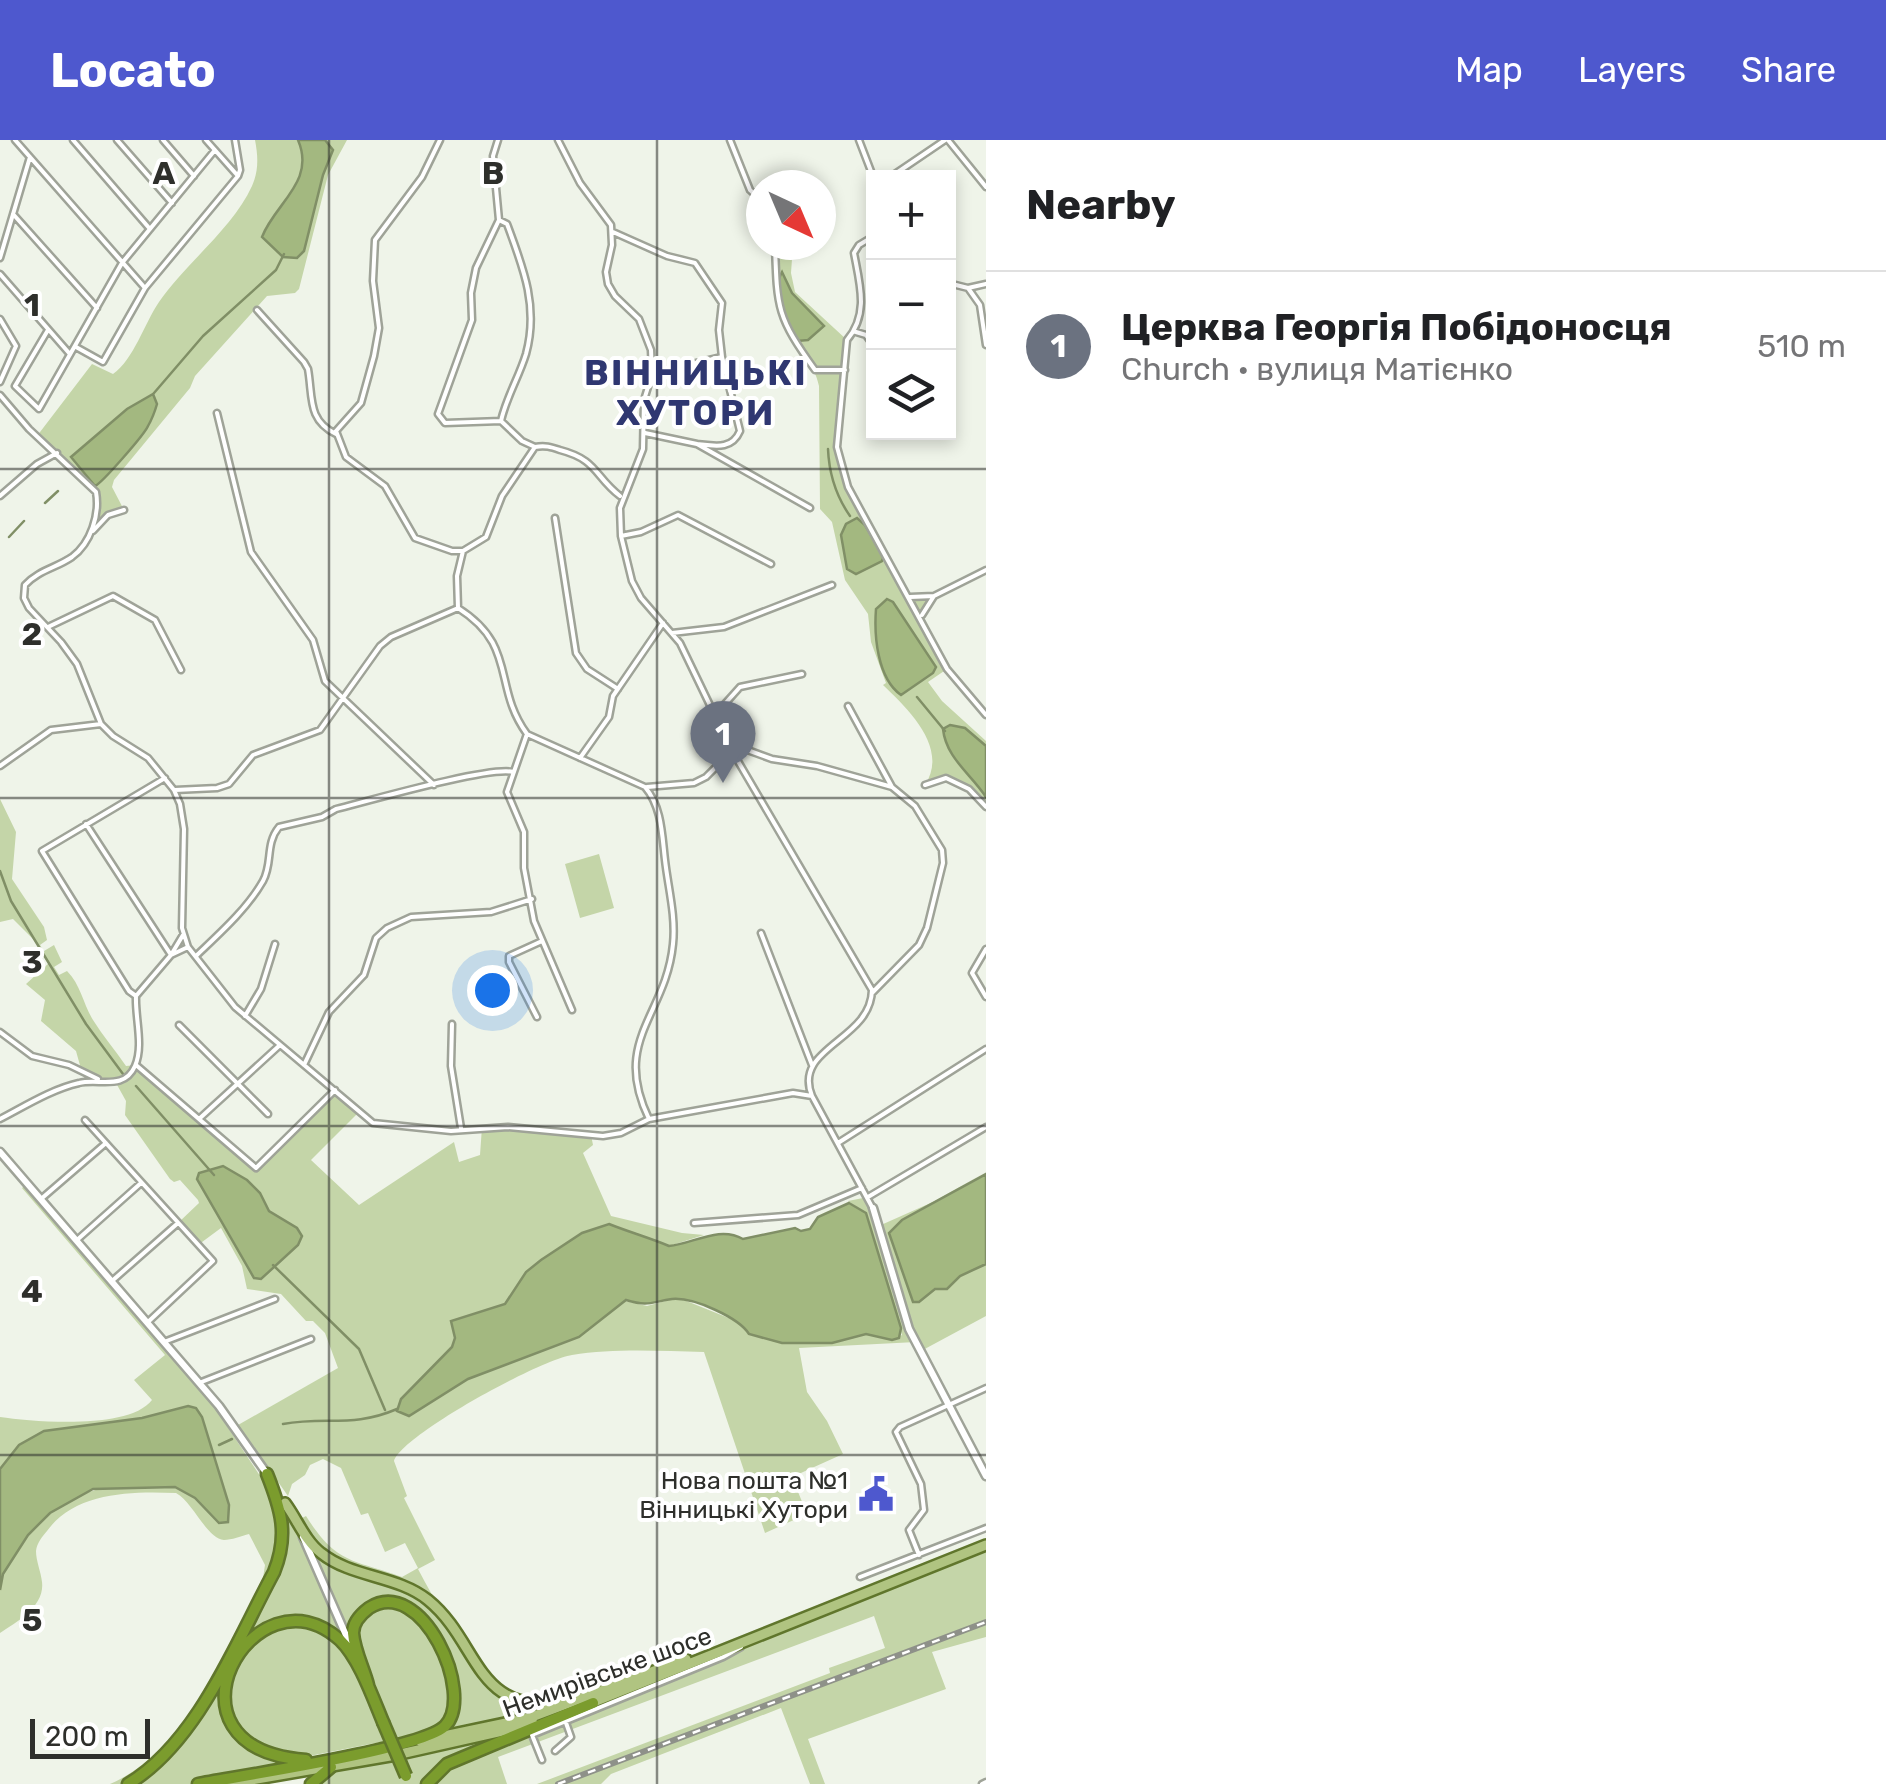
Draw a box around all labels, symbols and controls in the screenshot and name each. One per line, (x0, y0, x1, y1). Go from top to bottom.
text: Locato (50, 42, 216, 99)
text: Map (1455, 49, 1523, 91)
text: Layers (1578, 49, 1686, 91)
text: Share (1741, 49, 1836, 91)
text: A (153, 154, 176, 192)
text: B (482, 154, 504, 192)
north arrow (746, 170, 836, 260)
map controls (866, 170, 956, 440)
button: + (866, 170, 956, 260)
text: Nearby (1026, 180, 1176, 230)
button: − (866, 260, 956, 350)
text: 1 (24, 286, 40, 324)
text: Церква Георгія Побідоносця (1121, 304, 1672, 350)
text: 1 (1051, 327, 1066, 365)
text: 510 m (1757, 327, 1846, 365)
button: layers (866, 350, 956, 440)
text: Church · вулиця Матієнко (1121, 350, 1513, 388)
district label: ВІННИЦЬКІ ХУТОРИ (584, 352, 808, 434)
text: 2 (22, 615, 42, 653)
pin: 1 (690, 700, 756, 783)
text: 3 (21, 943, 43, 981)
your location (467, 965, 518, 1016)
text: 4 (21, 1272, 43, 1310)
place label: Нова пошта №1 Вінницькі Хутори (639, 1466, 848, 1524)
public building icon: Нова пошта №1 Вінницькі Хутори (857, 1475, 895, 1513)
text: 5 (22, 1601, 42, 1639)
street label: Немирівське шосе (499, 1621, 715, 1723)
scale bar (30, 1714, 150, 1758)
text: 200 m (45, 1720, 129, 1753)

